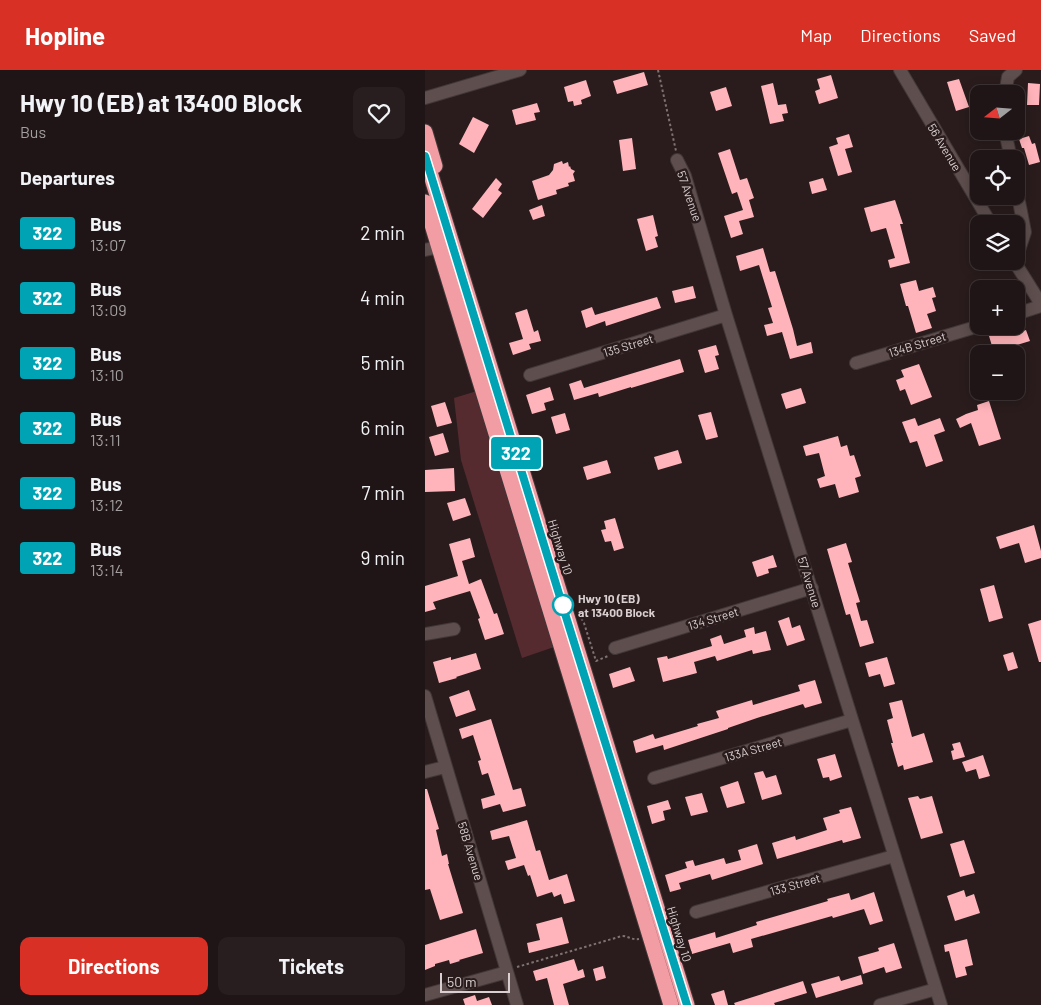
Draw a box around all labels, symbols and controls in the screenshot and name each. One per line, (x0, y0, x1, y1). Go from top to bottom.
text: Hopline (25, 21, 105, 50)
text: Map (800, 24, 832, 46)
text: Directions (860, 24, 941, 46)
text: Saved (969, 24, 1016, 46)
north arrow (970, 85, 1025, 140)
map controls (970, 85, 1025, 400)
button: heart (353, 87, 405, 139)
text: Hwy 10 (EB) at 13400 Block (20, 88, 302, 117)
street label: 56 Avenue (925, 121, 965, 173)
text: Bus (20, 122, 46, 141)
button: locate (970, 150, 1025, 205)
text: Departures (20, 166, 115, 189)
street label: 57 Avenue (675, 169, 705, 223)
text: Bus (90, 212, 122, 235)
button: layers (970, 215, 1025, 270)
text: 2 min (360, 221, 405, 244)
text: 322 (33, 222, 62, 244)
text: 13:07 (90, 235, 126, 254)
text: Bus (90, 277, 122, 300)
button: + (970, 280, 1025, 335)
text: 4 min (360, 286, 405, 309)
text: 322 (33, 287, 62, 309)
text: 13:09 (90, 300, 127, 319)
street label: 134B Street (886, 329, 948, 359)
street label: 135 Street (601, 331, 655, 359)
text: Bus (90, 342, 122, 365)
button: − (970, 345, 1025, 400)
text: 5 min (361, 351, 405, 374)
text: 322 (33, 352, 62, 374)
text: 13:10 (90, 365, 124, 384)
text: Bus (90, 407, 122, 430)
text: 6 min (361, 416, 405, 439)
text: 322 (33, 417, 62, 439)
text: 13:11 (90, 430, 121, 449)
line badge: 322 (487, 437, 545, 469)
text: 322 (501, 442, 531, 464)
text: Bus (90, 472, 122, 495)
text: 7 min (361, 481, 405, 504)
text: 322 (33, 482, 62, 504)
text: 13:12 (90, 495, 123, 514)
street label: Highway 10 (546, 518, 576, 576)
text: Bus (90, 537, 122, 560)
text: 9 min (361, 546, 405, 569)
text: 322 (33, 547, 62, 569)
street label: 57 Avenue (796, 555, 824, 609)
text: 13:14 (90, 560, 124, 579)
place label: Hwy 10 (EB) at 13400 Block (578, 591, 656, 619)
marker: Hwy 10 (EB) at 13400 Block (552, 594, 574, 616)
street label: 134 Street (686, 604, 740, 632)
street label: 133A Street (723, 734, 783, 764)
street label: 58B Avenue (455, 820, 487, 882)
street label: 133 Street (768, 870, 822, 898)
street label: Highway 10 (665, 905, 695, 963)
button: Directions (20, 937, 208, 995)
button: Tickets (218, 937, 405, 995)
scale bar (440, 970, 510, 993)
text: 50 m (447, 973, 476, 990)

